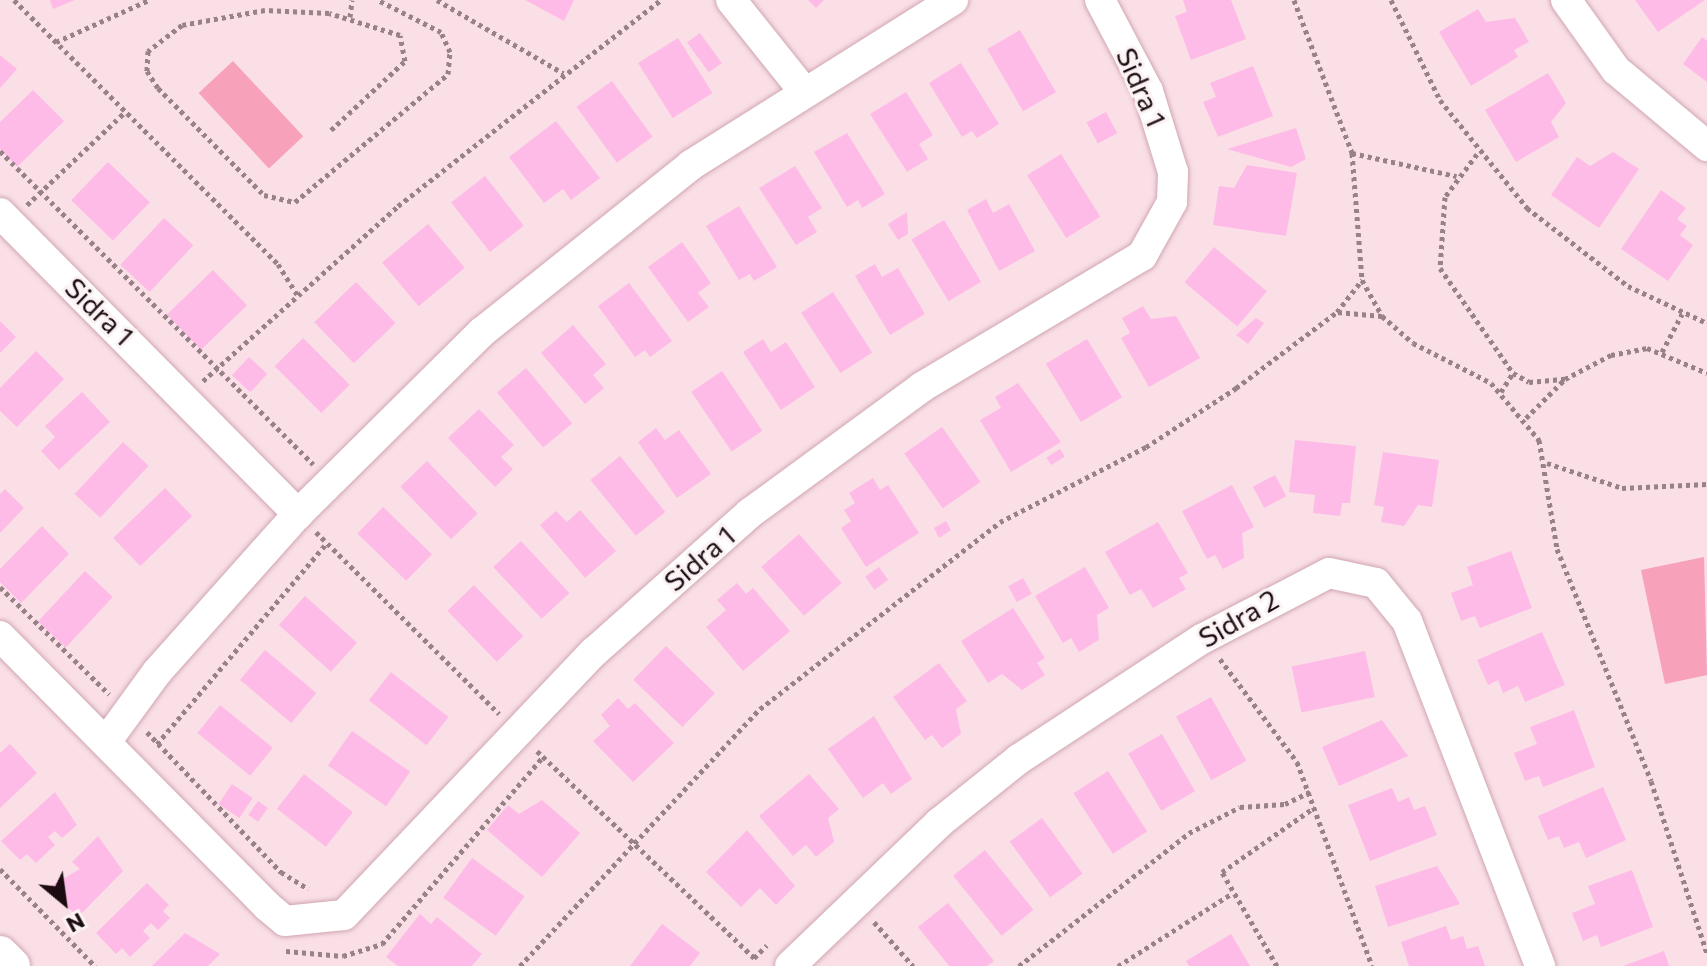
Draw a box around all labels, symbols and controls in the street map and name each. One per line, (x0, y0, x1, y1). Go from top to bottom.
street label: Sidra 1 (1110, 42, 1174, 132)
street label: Sidra 1 (59, 270, 141, 352)
street label: Sidra 1 (657, 518, 741, 598)
street label: Sidra 2 (1192, 582, 1284, 654)
north arrow (24, 862, 104, 942)
text: N (62, 908, 90, 939)

